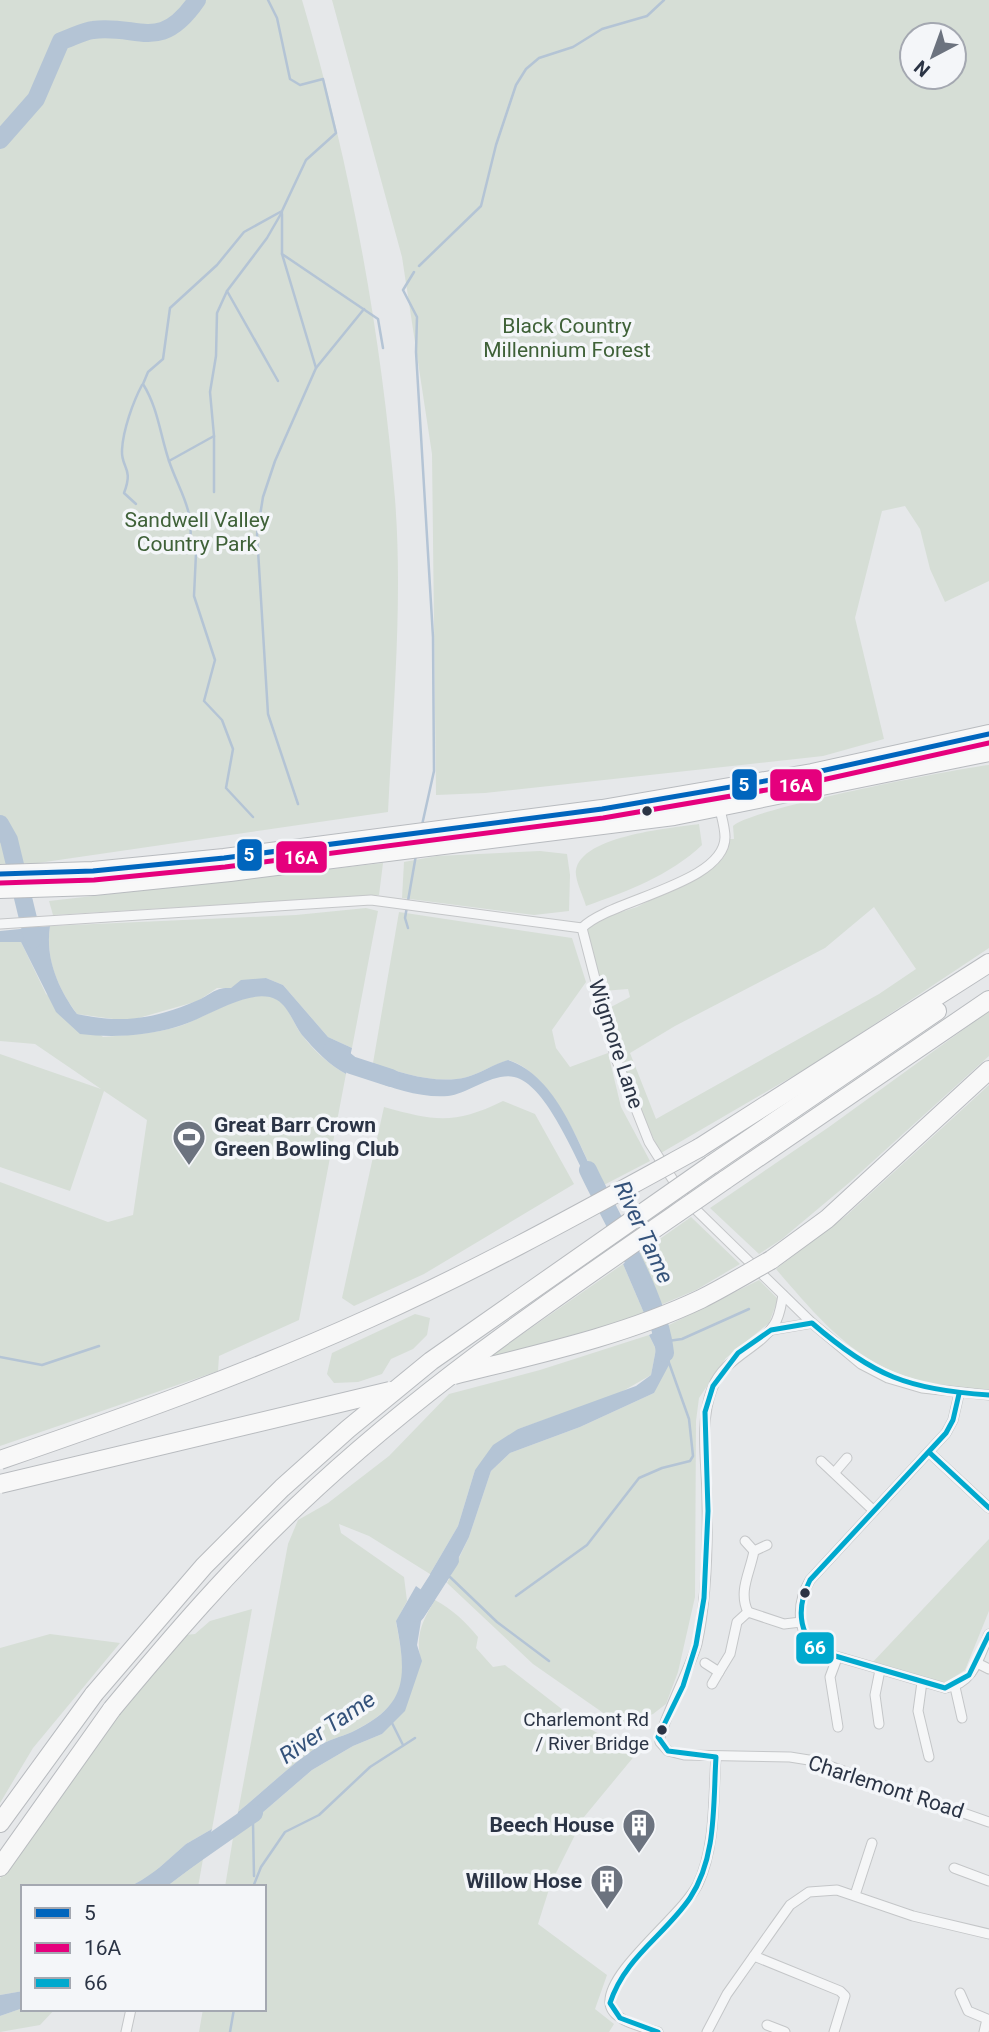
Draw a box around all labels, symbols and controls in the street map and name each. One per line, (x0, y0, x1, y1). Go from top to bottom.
north arrow (898, 21, 968, 91)
text: N (910, 55, 935, 82)
park label: Black Country Millennium Forest (483, 314, 651, 362)
park label: Sandwell Valley Country Park (124, 508, 270, 556)
line badge: 5 (731, 768, 758, 801)
line badge: 16A (769, 768, 823, 802)
text: 5 (739, 773, 750, 796)
text: 16A (779, 774, 814, 797)
unlabelled marker (640, 804, 654, 818)
line badge: 5 (236, 838, 263, 872)
line badge: 16A (275, 840, 328, 874)
text: 5 (244, 843, 255, 866)
text: 16A (284, 846, 319, 869)
street label: Wigmore Lane (584, 976, 648, 1112)
place label: Great Barr Crown Green Bowling Club (214, 1113, 399, 1161)
sports icon: Great Barr Crown Green Bowling Club (170, 1118, 208, 1167)
water label: River Tame (608, 1177, 679, 1288)
unlabelled marker (798, 1586, 812, 1600)
line badge: 66 (795, 1631, 835, 1665)
text: 66 (804, 1636, 826, 1659)
water label: River Tame (274, 1685, 381, 1769)
place label: Charlemont Rd / River Bridge (523, 1708, 649, 1755)
marker: Charlemont Rd / River Bridge (655, 1723, 669, 1737)
street label: Charlemont Road (805, 1751, 967, 1823)
building icon: Beech House (620, 1806, 658, 1855)
place label: Beech House (489, 1813, 614, 1837)
building icon: Willow Hose (588, 1862, 626, 1911)
place label: Willow Hose (466, 1869, 582, 1893)
legend (21, 1885, 266, 2011)
text: 5 (84, 1901, 96, 1925)
text: 16A (84, 1936, 122, 1960)
text: 66 (84, 1971, 108, 1995)

